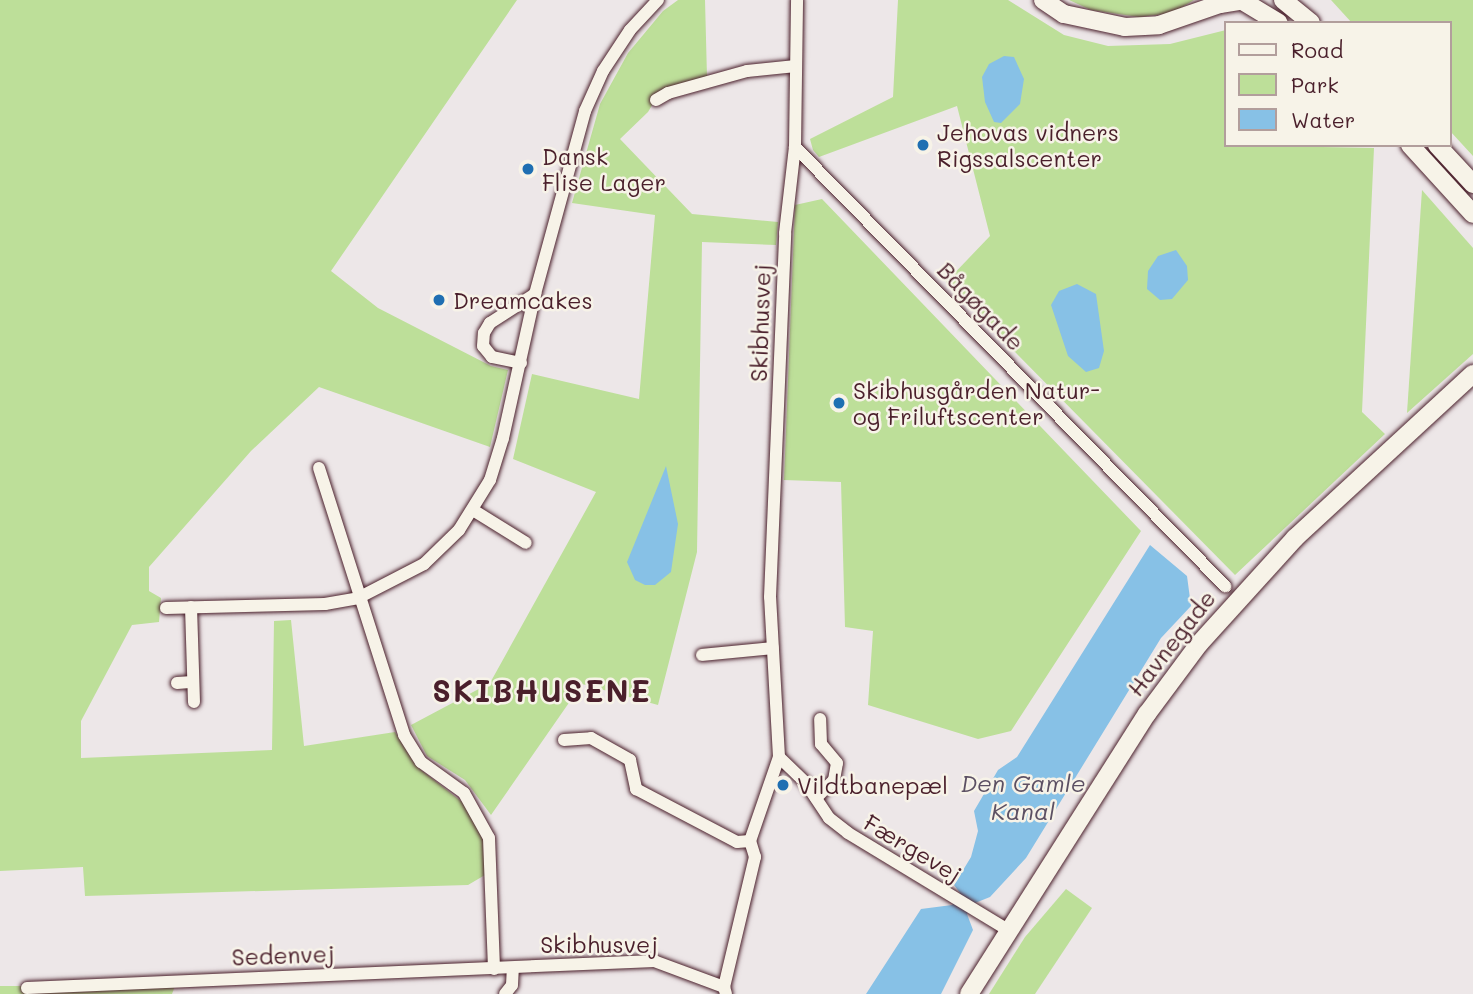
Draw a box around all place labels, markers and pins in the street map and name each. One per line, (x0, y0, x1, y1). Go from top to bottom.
place label: Jehovas vidners Rigssalscenter (937, 118, 1119, 172)
marker: Jehovas vidners Rigssalscenter (915, 137, 931, 153)
place label: Dansk Flise Lager (542, 142, 666, 196)
marker: Dansk Flise Lager (520, 161, 536, 177)
place label: Dreamcakes (453, 286, 593, 314)
marker: Dreamcakes (431, 292, 447, 308)
place label: Skibhusgården Natur- og Friluftscenter (853, 376, 1100, 430)
marker: Skibhusgården Natur- og Friluftscenter (831, 395, 847, 411)
place label: Vildtbanepæl (797, 771, 948, 799)
marker: Vildtbanepæl (775, 777, 791, 793)

